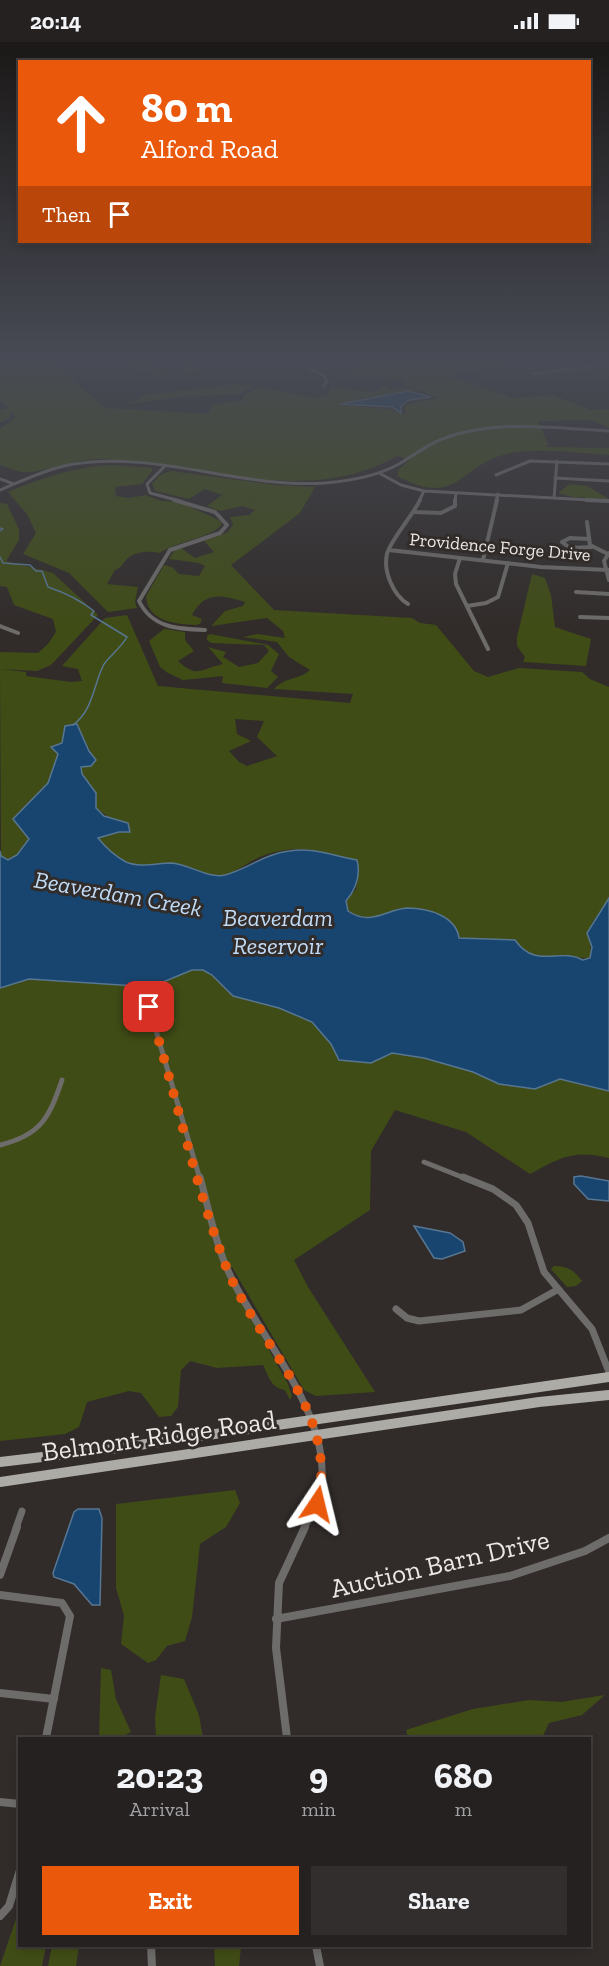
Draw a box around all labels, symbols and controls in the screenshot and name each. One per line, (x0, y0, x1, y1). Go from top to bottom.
text: 20:14 (30, 8, 81, 35)
text: 80 m (141, 82, 232, 133)
icon: ahead (42, 84, 120, 162)
text: Alford Road (141, 133, 278, 165)
icon: arrive (103, 198, 136, 231)
text: Then (42, 201, 91, 228)
street label: Providence Forge Drive (408, 528, 592, 566)
water label: Beaverdam Creek (32, 864, 205, 923)
water label: Beaverdam Reservoir (223, 903, 333, 960)
pin (123, 981, 174, 1032)
icon: arrive (132, 990, 165, 1023)
street label: Belmont Ridge Road (40, 1404, 278, 1468)
position arrow (285, 1472, 349, 1536)
street label: Auction Barn Drive (327, 1523, 553, 1605)
text: 20:23 (116, 1754, 203, 1797)
text: 9 (309, 1754, 328, 1797)
text: 680 (434, 1754, 493, 1797)
text: Arrival (130, 1797, 190, 1821)
text: min (301, 1797, 336, 1821)
text: m (455, 1797, 472, 1821)
button: Exit (42, 1866, 299, 1935)
button: Share (311, 1866, 567, 1935)

